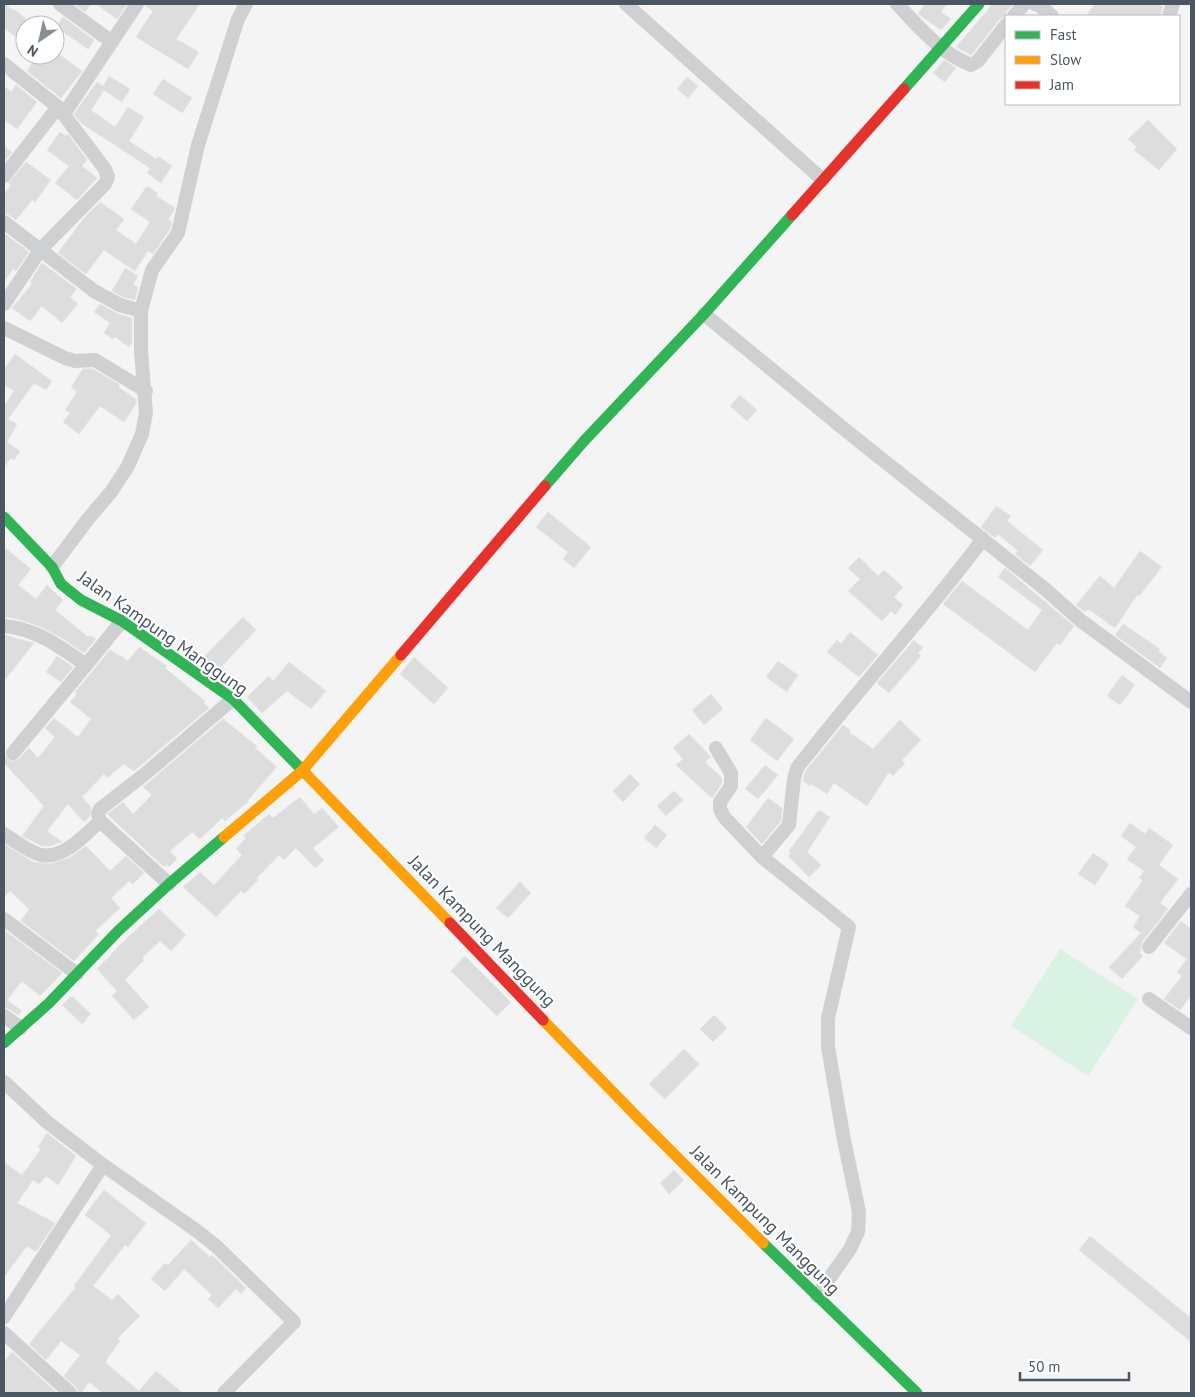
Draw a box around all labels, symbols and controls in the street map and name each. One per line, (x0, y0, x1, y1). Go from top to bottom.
north arrow (15, 15, 65, 65)
legend (1005, 15, 1180, 105)
text: Fast (1050, 25, 1077, 44)
text: N (24, 41, 42, 61)
text: Slow (1050, 50, 1081, 69)
text: Jam (1049, 75, 1074, 94)
street label: Jalan Kampung Manggung (73, 565, 253, 700)
street label: Jalan Kampung Manggung (403, 849, 561, 1011)
street label: Jalan Kampung Manggung (685, 1139, 845, 1299)
scale bar (1020, 1350, 1129, 1382)
text: 50 m (1028, 1357, 1061, 1376)

